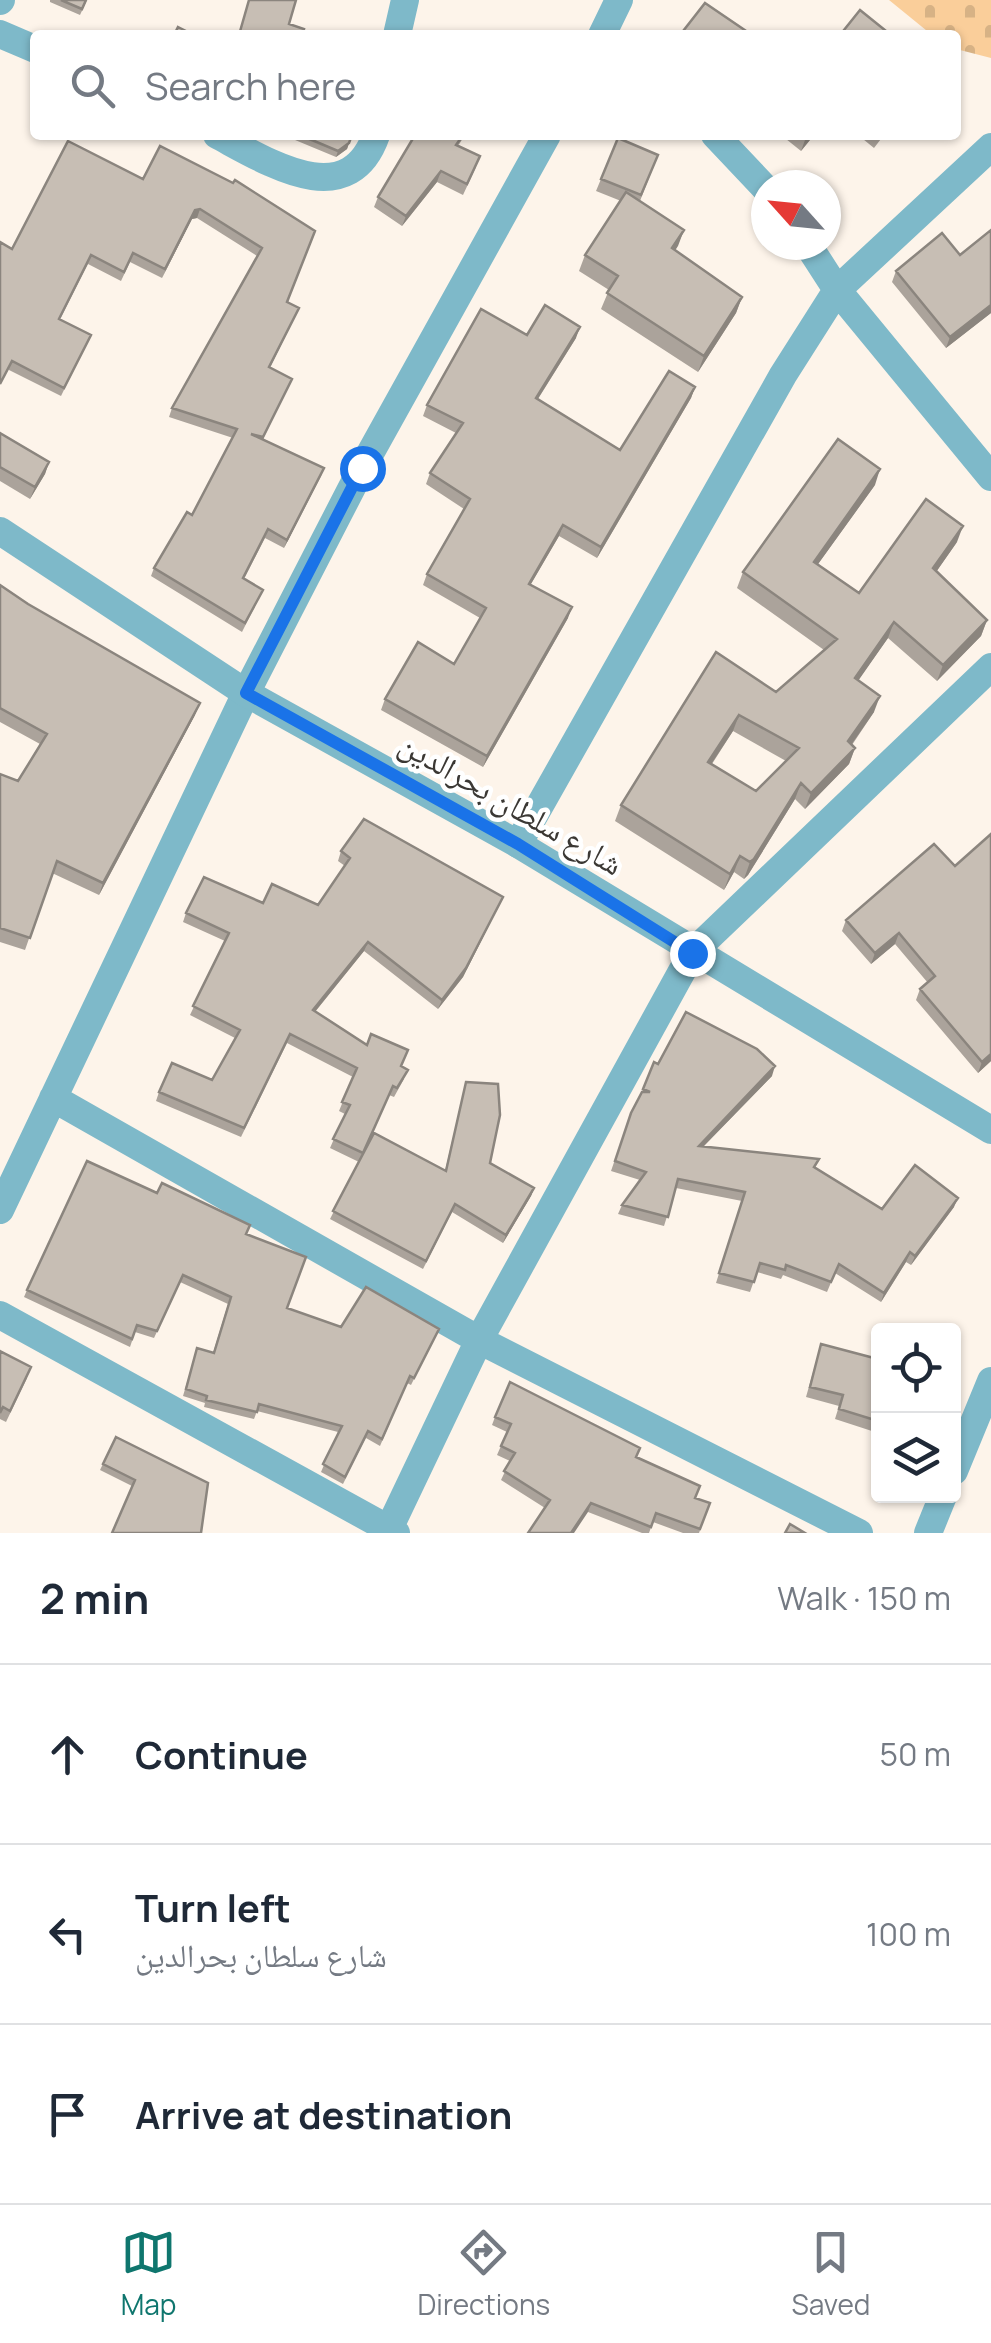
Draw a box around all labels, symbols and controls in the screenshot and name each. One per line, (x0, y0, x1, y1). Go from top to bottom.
search box (30, 30, 961, 140)
icon: search (65, 58, 120, 113)
text: Search here (145, 59, 356, 111)
north arrow (751, 170, 841, 260)
route start (340, 446, 386, 492)
street label: شارع سلطان بحرالدين (391, 721, 632, 885)
route end (670, 931, 716, 977)
map controls (871, 1323, 961, 1503)
button: locate (871, 1323, 961, 1413)
button: layers (871, 1413, 961, 1503)
text: 2 min (40, 1569, 149, 1627)
text: Walk · 150 m (777, 1576, 951, 1620)
icon: ahead (40, 1727, 95, 1782)
text: Continue (135, 1728, 308, 1780)
text: 50 m (879, 1732, 951, 1776)
text: Turn left (135, 1881, 291, 1933)
icon: left (40, 1907, 95, 1962)
text: 100 m (866, 1912, 951, 1956)
text: شارع سلطان بحرالدين (135, 1933, 387, 1977)
icon: arrive (40, 2087, 95, 2142)
text: Arrive at destination (135, 2088, 512, 2140)
tab: Map (121, 2225, 176, 2323)
tab: Directions (418, 2225, 550, 2323)
tab: Saved (791, 2225, 870, 2323)

